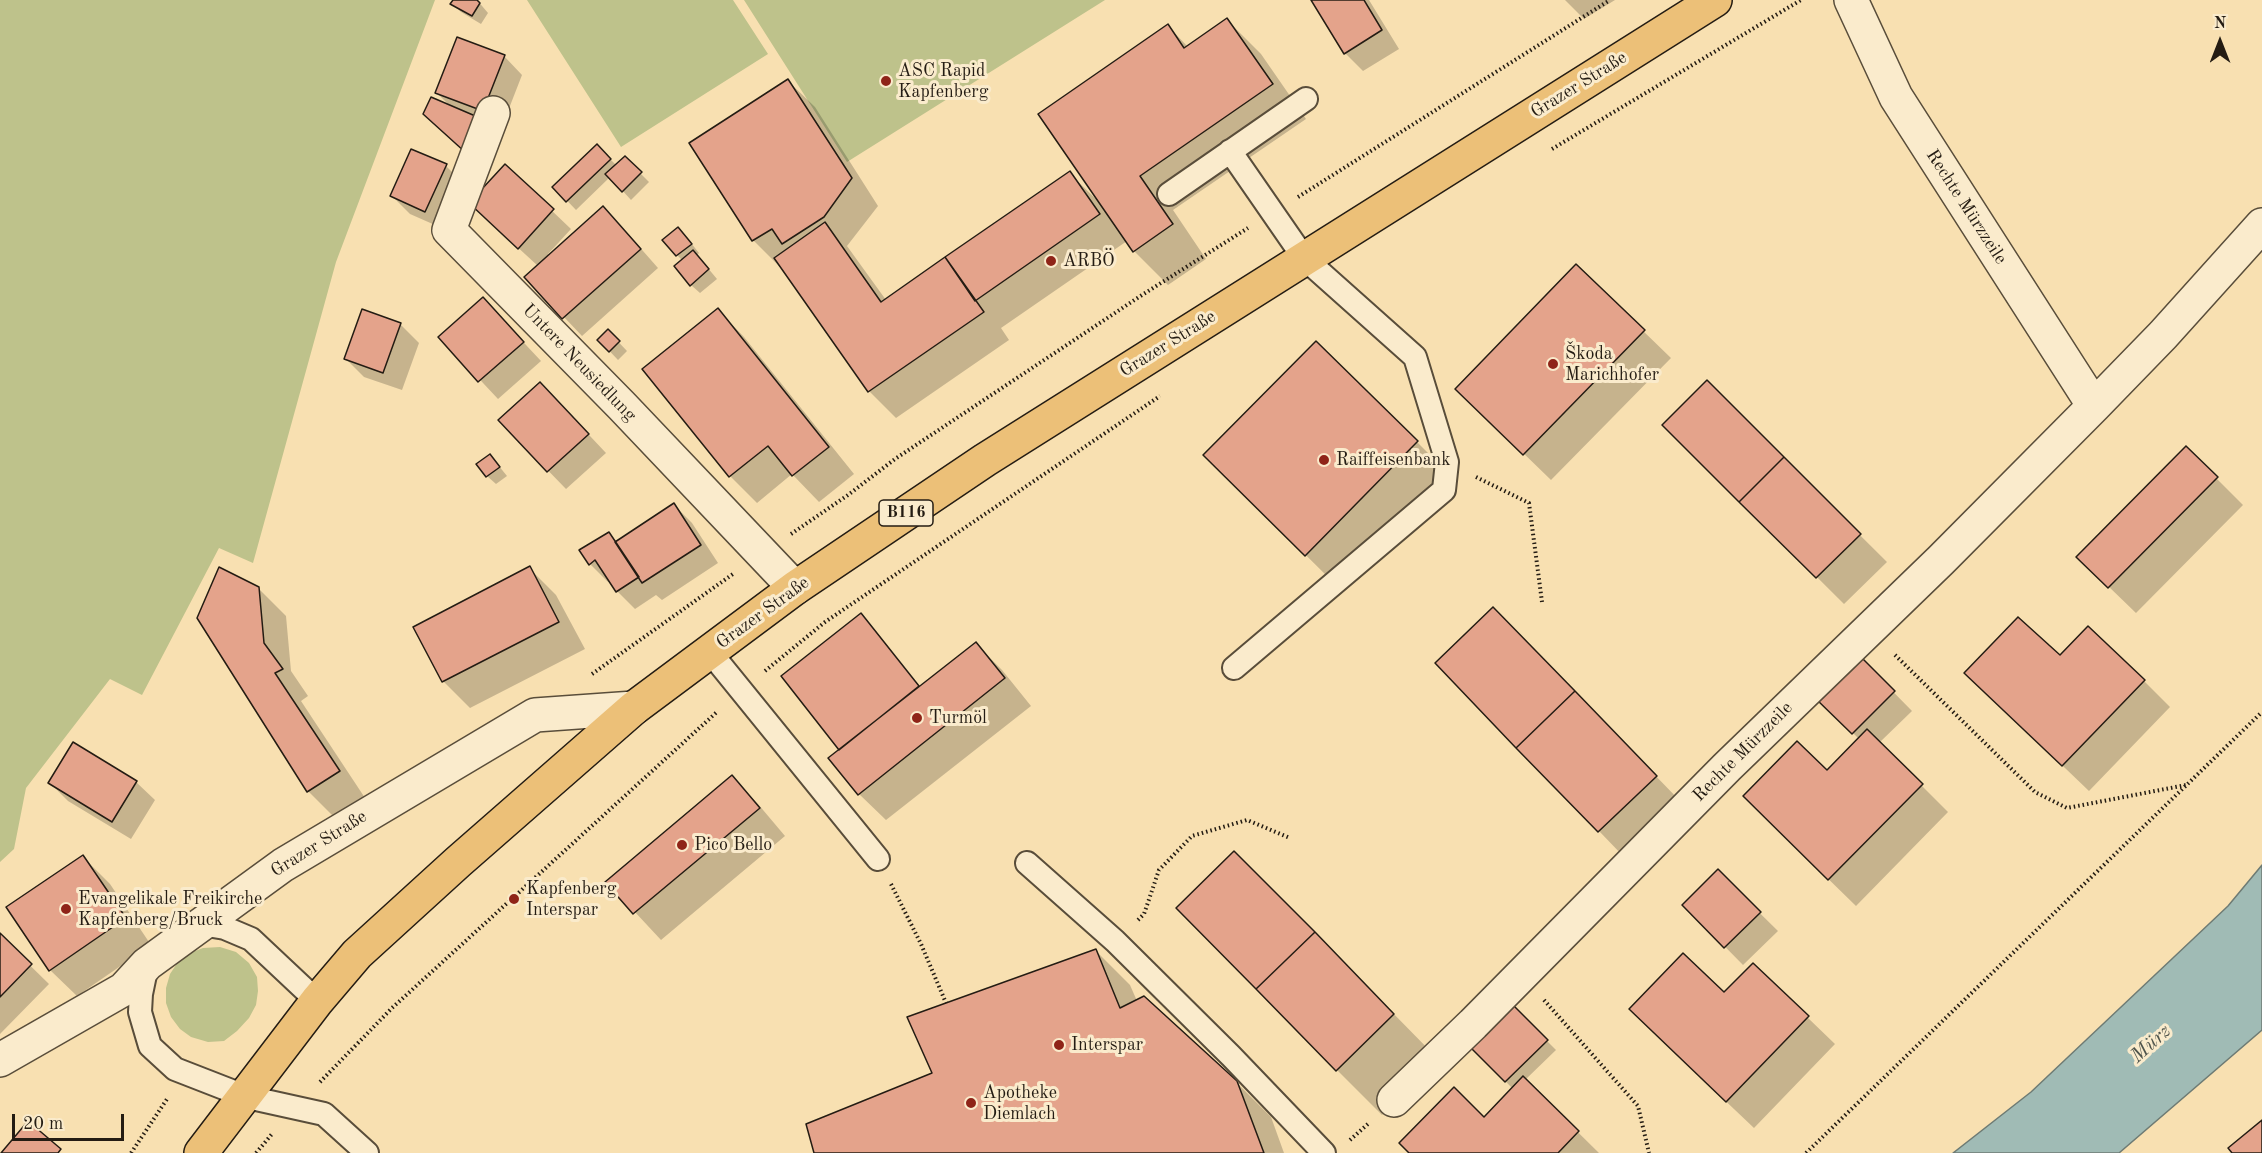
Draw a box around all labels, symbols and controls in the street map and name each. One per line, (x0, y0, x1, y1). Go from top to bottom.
north arrow (2190, 12, 2250, 72)
text: N (2214, 16, 2226, 32)
street label: Grazer Straße (1527, 47, 1631, 123)
place label: ASC Rapid Kapfenberg (898, 60, 988, 103)
marker: ASC Rapid Kapfenberg (879, 74, 893, 88)
street label: Rechte Mürzzeile (1921, 146, 2011, 268)
place label: ARBÖ (1063, 250, 1115, 272)
marker: ARBÖ (1044, 254, 1058, 268)
street label: Untere Neusiedlung (517, 300, 641, 426)
street label: Grazer Straße (1116, 306, 1220, 382)
place label: Škoda Marichhofer (1565, 343, 1659, 386)
marker: Škoda Marichhofer (1546, 357, 1560, 371)
place label: Raiffeisenbank (1336, 449, 1451, 471)
marker: Raiffeisenbank (1317, 453, 1331, 467)
road number: B116 (879, 500, 933, 526)
street label: Grazer Straße (712, 572, 814, 654)
street label: Rechte Mürzzeile (1688, 697, 1798, 807)
place label: Turmöl (929, 707, 987, 729)
marker: Turmöl (910, 711, 924, 725)
street label: Grazer Straße (267, 806, 371, 882)
place label: Pico Bello (694, 834, 772, 856)
marker: Pico Bello (675, 838, 689, 852)
place label: Kapfenberg Interspar (526, 878, 616, 920)
place label: Evangelikale Freikirche Kapfenberg/Bruck (78, 888, 262, 930)
marker: Kapfenberg Interspar (507, 892, 521, 906)
marker: Evangelikale Freikirche Kapfenberg/Bruck (59, 902, 73, 916)
water label: Mürz (2126, 1019, 2176, 1069)
place label: Interspar (1071, 1034, 1143, 1056)
marker: Interspar (1052, 1038, 1066, 1052)
place label: Apotheke Diemlach (983, 1082, 1057, 1124)
marker: Apotheke Diemlach (964, 1096, 978, 1110)
scale bar (15, 1102, 128, 1140)
text: 20 m (23, 1115, 63, 1133)

